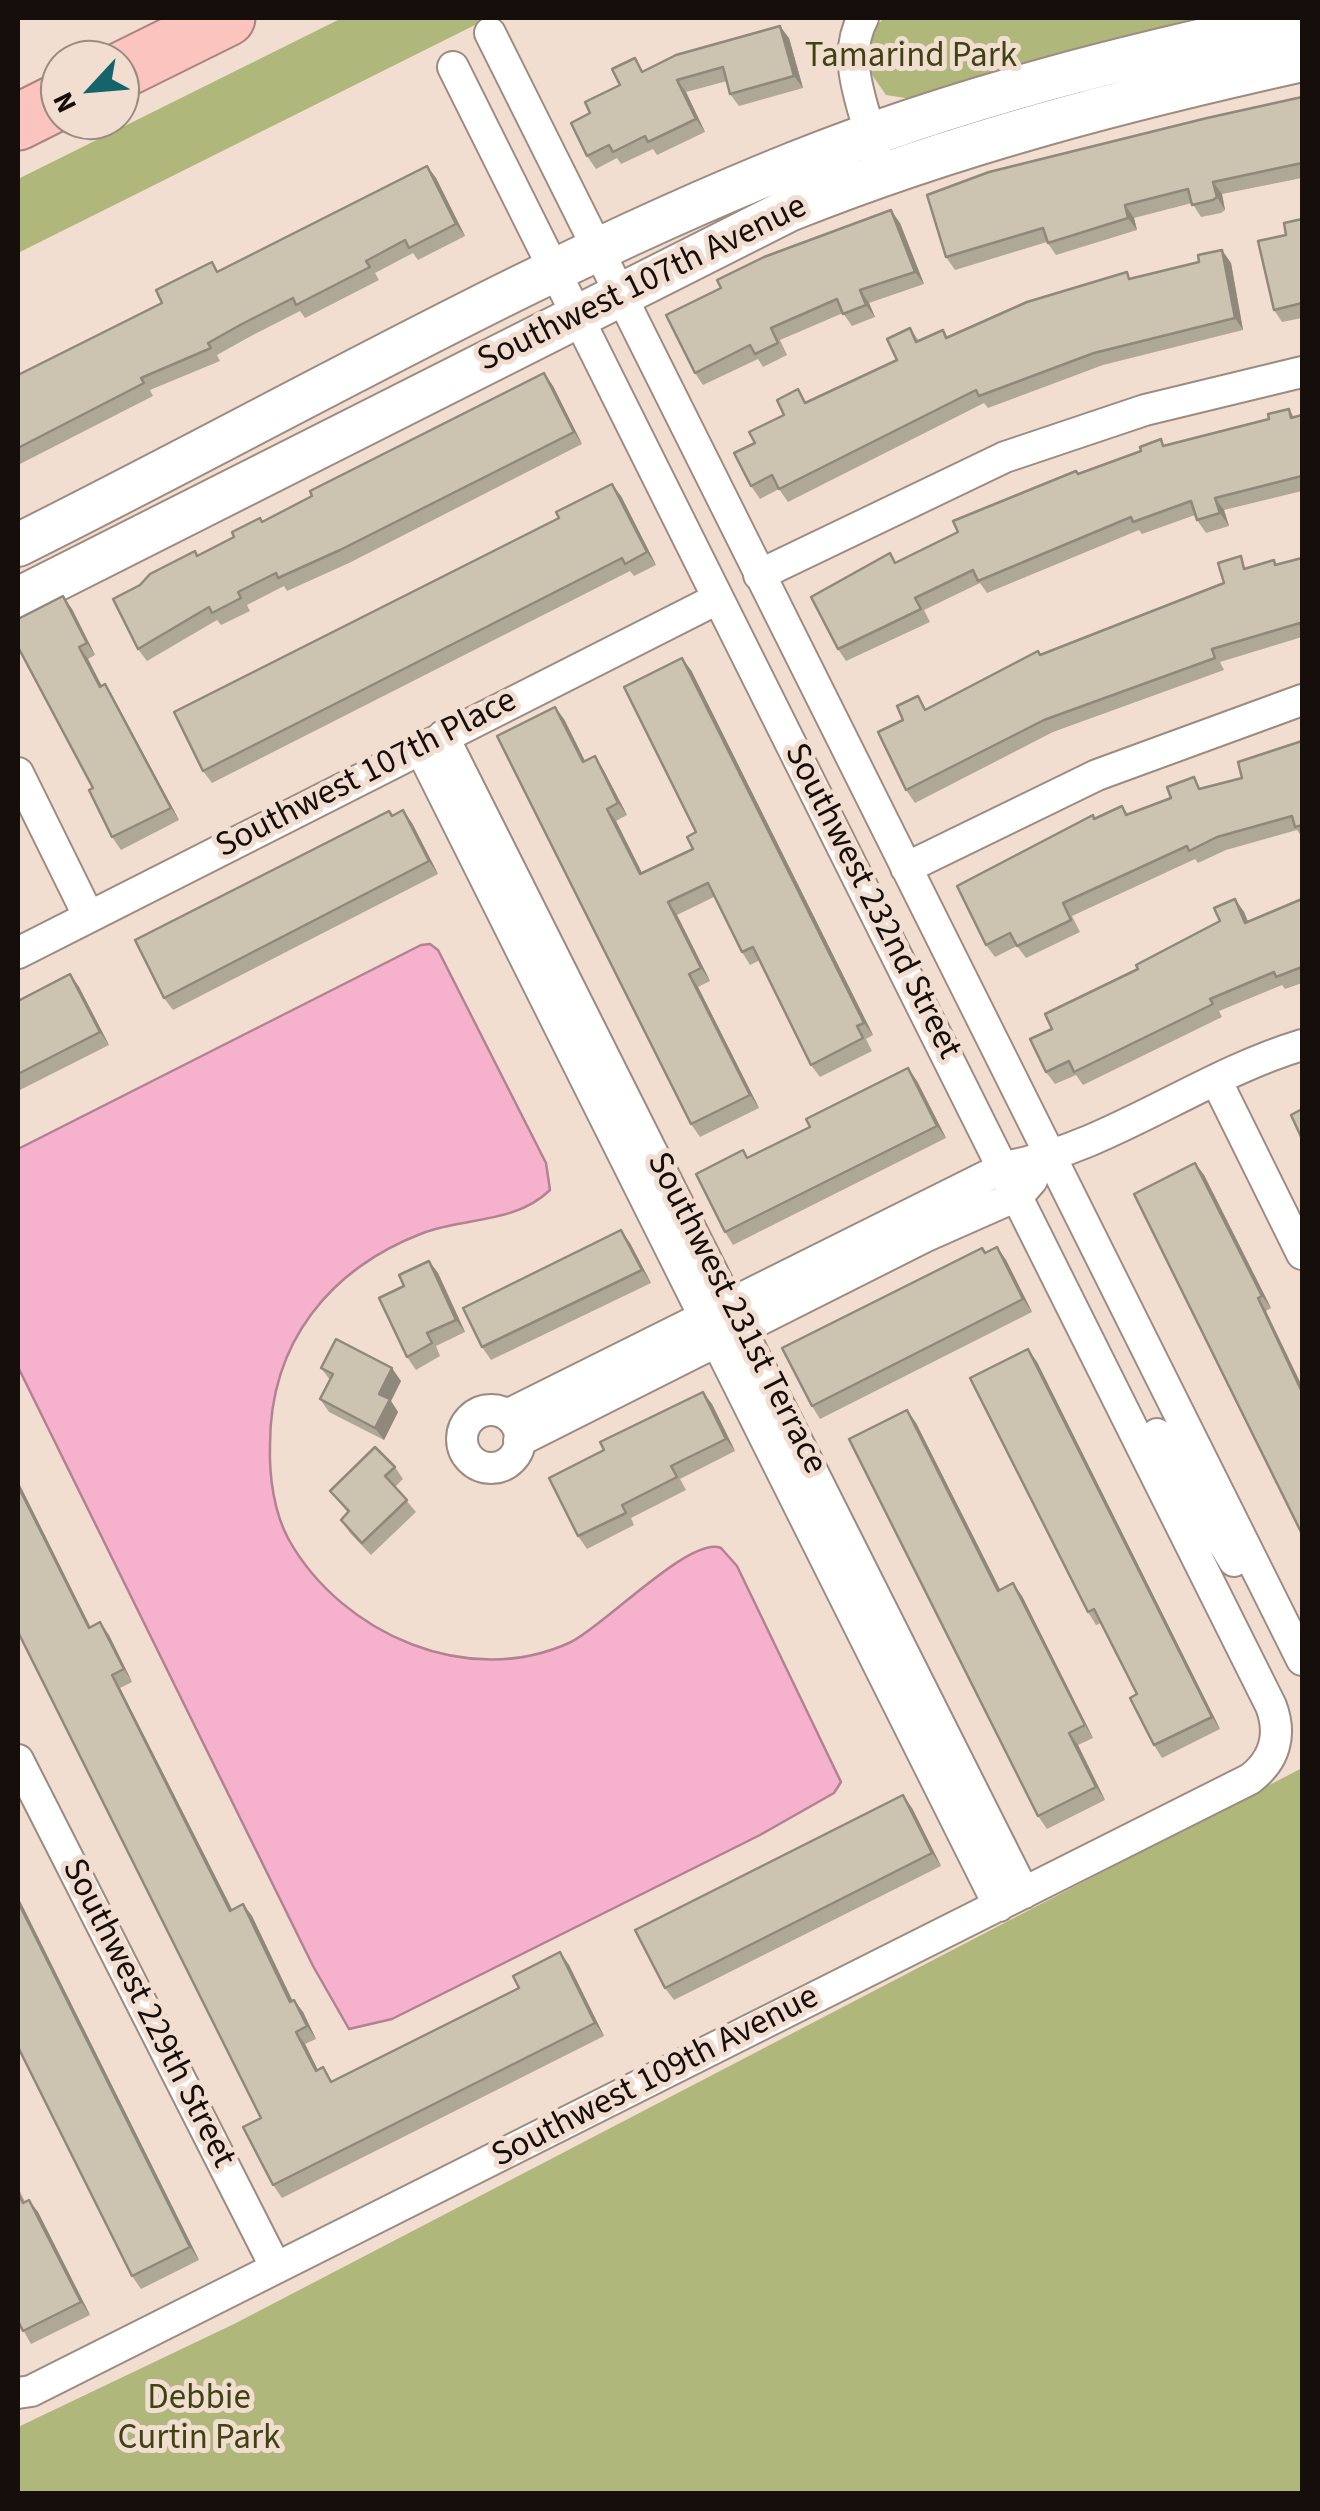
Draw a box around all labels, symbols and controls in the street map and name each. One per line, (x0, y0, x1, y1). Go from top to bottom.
park label: Tamarind Park (805, 37, 1017, 79)
north arrow (40, 40, 140, 140)
text: N (43, 85, 87, 119)
street label: Southwest 107th Avenue (472, 187, 814, 383)
street label: Southwest 107th Place (210, 681, 524, 869)
street label: Southwest 232nd Street (773, 737, 969, 1067)
street label: Southwest 231st Terrace (636, 1146, 834, 1482)
street label: Southwest 229th Street (51, 1853, 243, 2175)
street label: Southwest 109th Avenue (486, 1977, 826, 2179)
park label: Debbie Curtin Park (118, 2379, 280, 2461)

